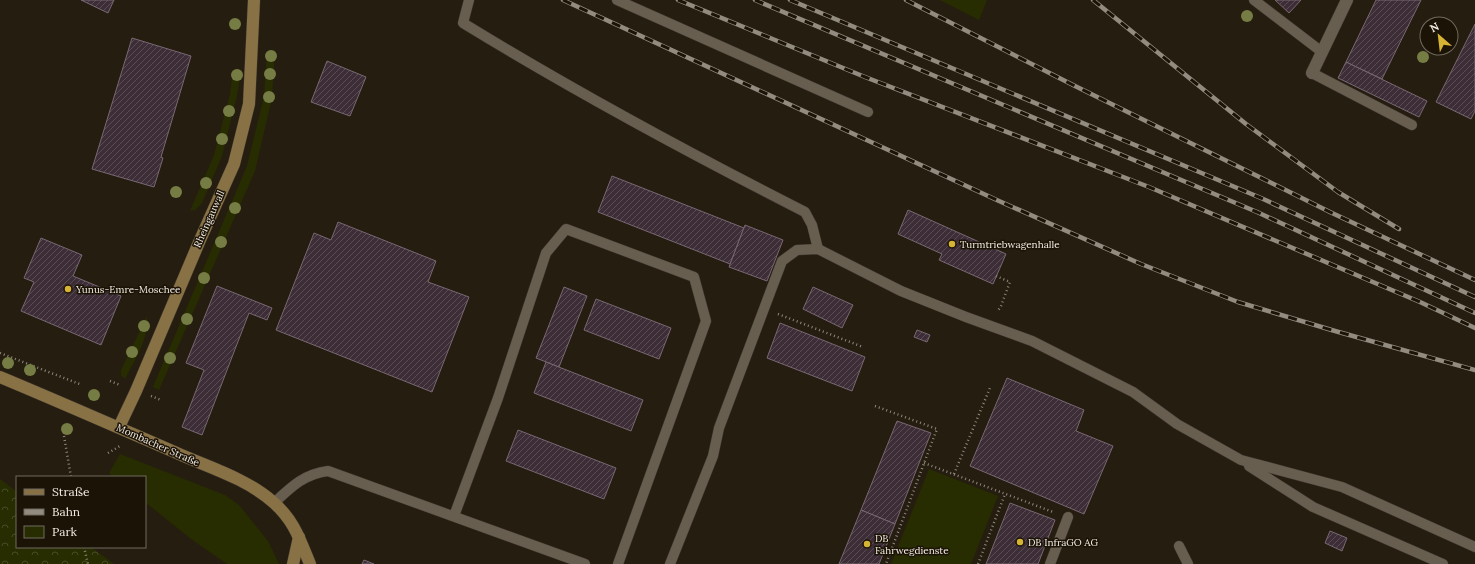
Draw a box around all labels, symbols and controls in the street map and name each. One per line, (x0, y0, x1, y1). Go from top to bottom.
north arrow (1419, 16, 1459, 56)
text: N (1427, 19, 1442, 35)
street label: Rheingauwall (191, 188, 228, 250)
place label: Turmtriebwagenhalle (960, 238, 1060, 251)
marker: Turmtriebwagenhalle (947, 239, 957, 249)
place label: Yunus-Emre-Moschee (75, 283, 181, 296)
marker: Yunus-Emre-Moschee (63, 284, 73, 294)
street label: Mombacher Straße (114, 421, 202, 469)
legend (16, 476, 146, 548)
text: Straße (52, 484, 90, 499)
text: Bahn (52, 504, 80, 519)
text: Park (52, 524, 78, 539)
place label: DB Fahrwegdienste (875, 532, 949, 557)
place label: DB InfraGO AG (1028, 536, 1099, 549)
marker: DB InfraGO AG (1015, 537, 1025, 547)
marker: DB Fahrwegdienste (862, 539, 872, 549)

